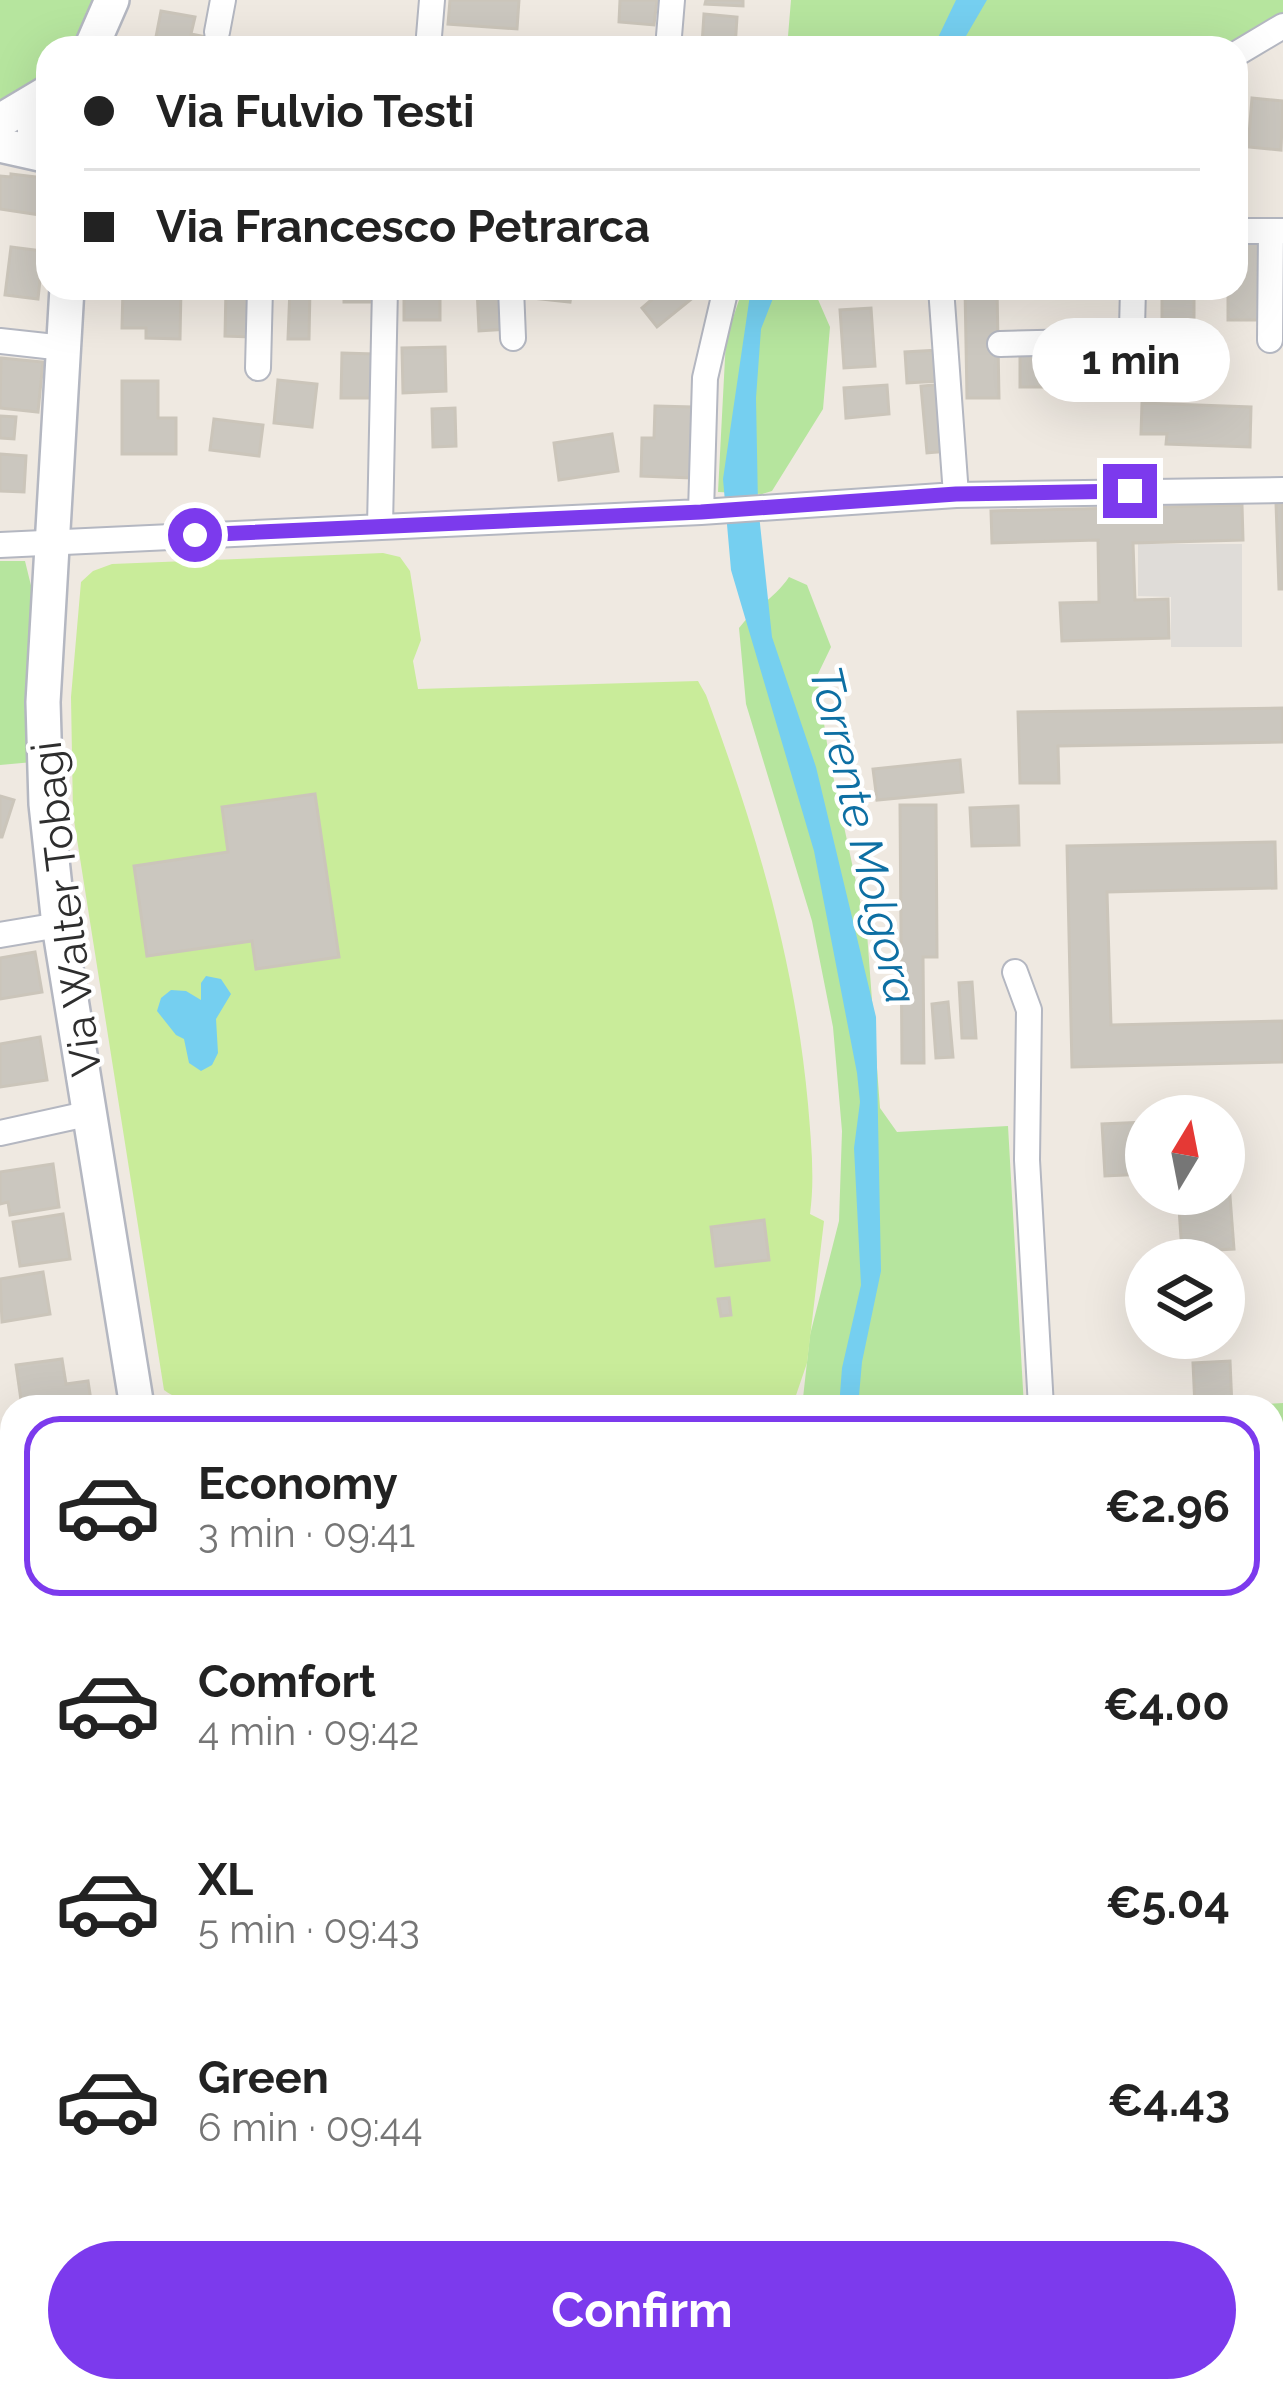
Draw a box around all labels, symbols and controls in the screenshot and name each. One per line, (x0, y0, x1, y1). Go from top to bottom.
text: Via Fulvio Testi (156, 85, 475, 138)
text: Via Francesco Petrarca (156, 200, 650, 253)
callout: 1 min (1031, 317, 1229, 401)
text: 1 min (1082, 337, 1180, 383)
route end (1103, 464, 1157, 518)
route start (168, 508, 222, 562)
water label: Torrente Molgora (799, 661, 928, 1009)
street label: Via Walter Tobagi (22, 739, 111, 1079)
north arrow (1125, 1095, 1245, 1215)
map controls (1125, 1095, 1245, 1359)
button: layers (1125, 1239, 1245, 1359)
icon: car (54, 1452, 162, 1560)
text: Economy (198, 1457, 398, 1510)
text: €2.96 (1105, 1480, 1230, 1533)
text: 3 min · 09:41 (198, 1510, 415, 1556)
icon: car (54, 1650, 162, 1758)
text: Comfort (198, 1655, 376, 1708)
text: €4.00 (1103, 1678, 1230, 1731)
text: 4 min · 09:42 (198, 1708, 419, 1754)
icon: car (54, 1848, 162, 1956)
text: XL (198, 1853, 253, 1906)
text: €5.04 (1106, 1876, 1230, 1929)
text: 5 min · 09:43 (198, 1906, 420, 1952)
icon: car (54, 2046, 162, 2154)
text: Green (198, 2051, 329, 2104)
text: €4.43 (1107, 2074, 1230, 2127)
text: 6 min · 09:44 (198, 2104, 422, 2150)
button: Confirm (48, 2241, 1236, 2379)

